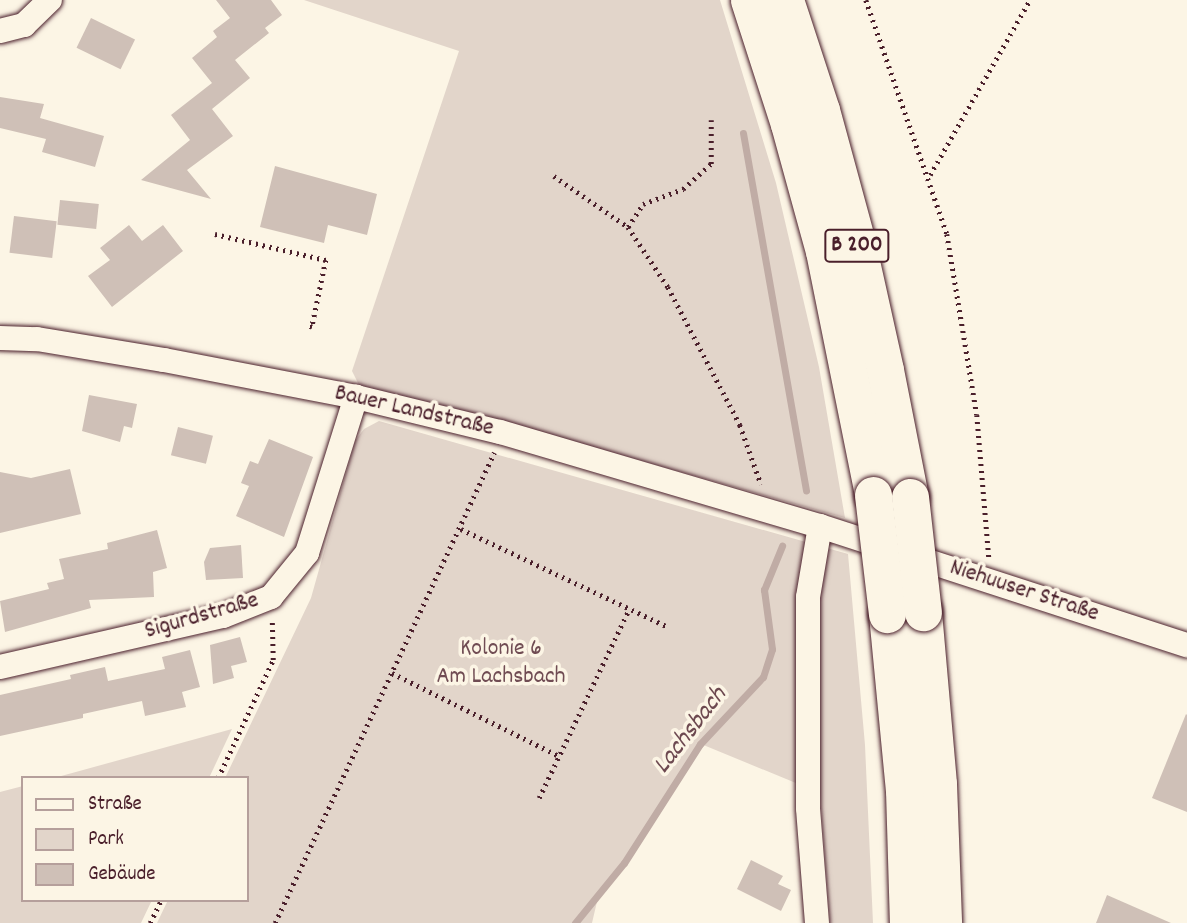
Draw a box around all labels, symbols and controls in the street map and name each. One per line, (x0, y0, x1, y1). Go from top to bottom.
road number: B 200 (824, 227, 890, 266)
street label: Bauer Landstraße (332, 380, 496, 444)
street label: Niehuuser Straße (946, 554, 1102, 630)
street label: Sigurdstraße (142, 587, 262, 647)
park label: Kolonie 6 Am Lachsbach (436, 636, 566, 692)
water label: Lachsbach (647, 681, 735, 781)
legend (21, 776, 248, 902)
text: Straße (88, 790, 142, 820)
text: Park (88, 825, 124, 855)
text: Gebäude (88, 860, 156, 890)

